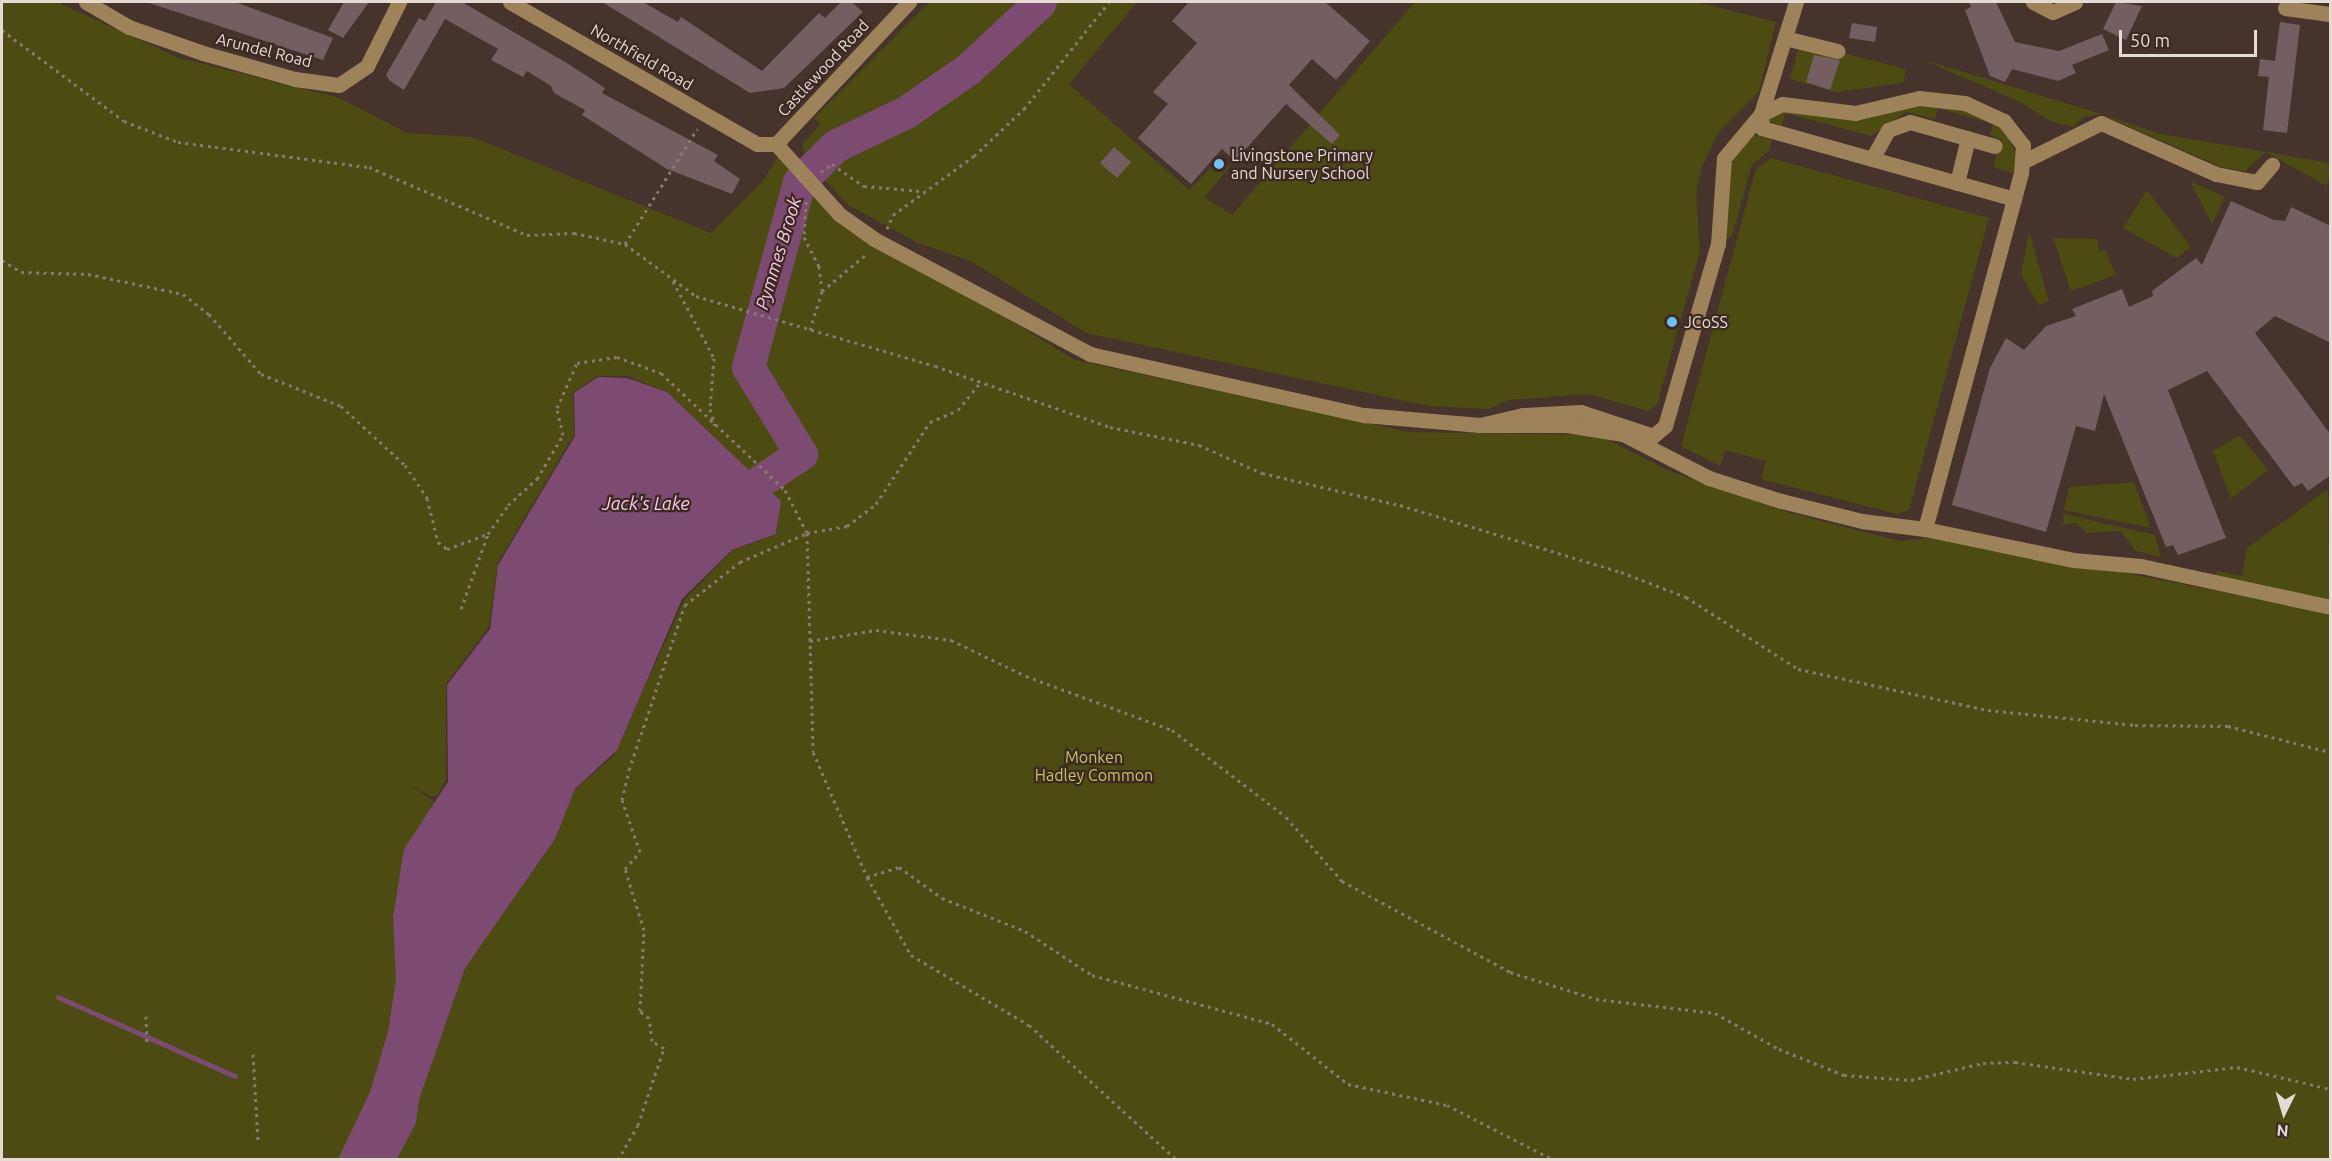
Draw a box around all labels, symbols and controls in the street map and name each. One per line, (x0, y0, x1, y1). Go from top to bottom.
street label: Castlewood Road (773, 16, 873, 120)
scale bar (2122, 18, 2260, 56)
street label: Northfield Road (587, 20, 697, 94)
street label: Arundel Road (214, 29, 314, 71)
text: 50 m (2130, 30, 2170, 50)
place label: Livingstone Primary and Nursery School (1231, 145, 1373, 183)
marker: Livingstone Primary and Nursery School (1212, 157, 1226, 171)
water label: Pymmes Brook (751, 194, 805, 312)
place label: JCoSS (1684, 312, 1728, 332)
marker: JCoSS (1665, 315, 1679, 329)
water label: Jack's Lake (602, 492, 690, 514)
park label: Monken Hadley Common (1035, 747, 1153, 785)
north arrow (2254, 1083, 2314, 1143)
text: N (2276, 1121, 2289, 1140)

